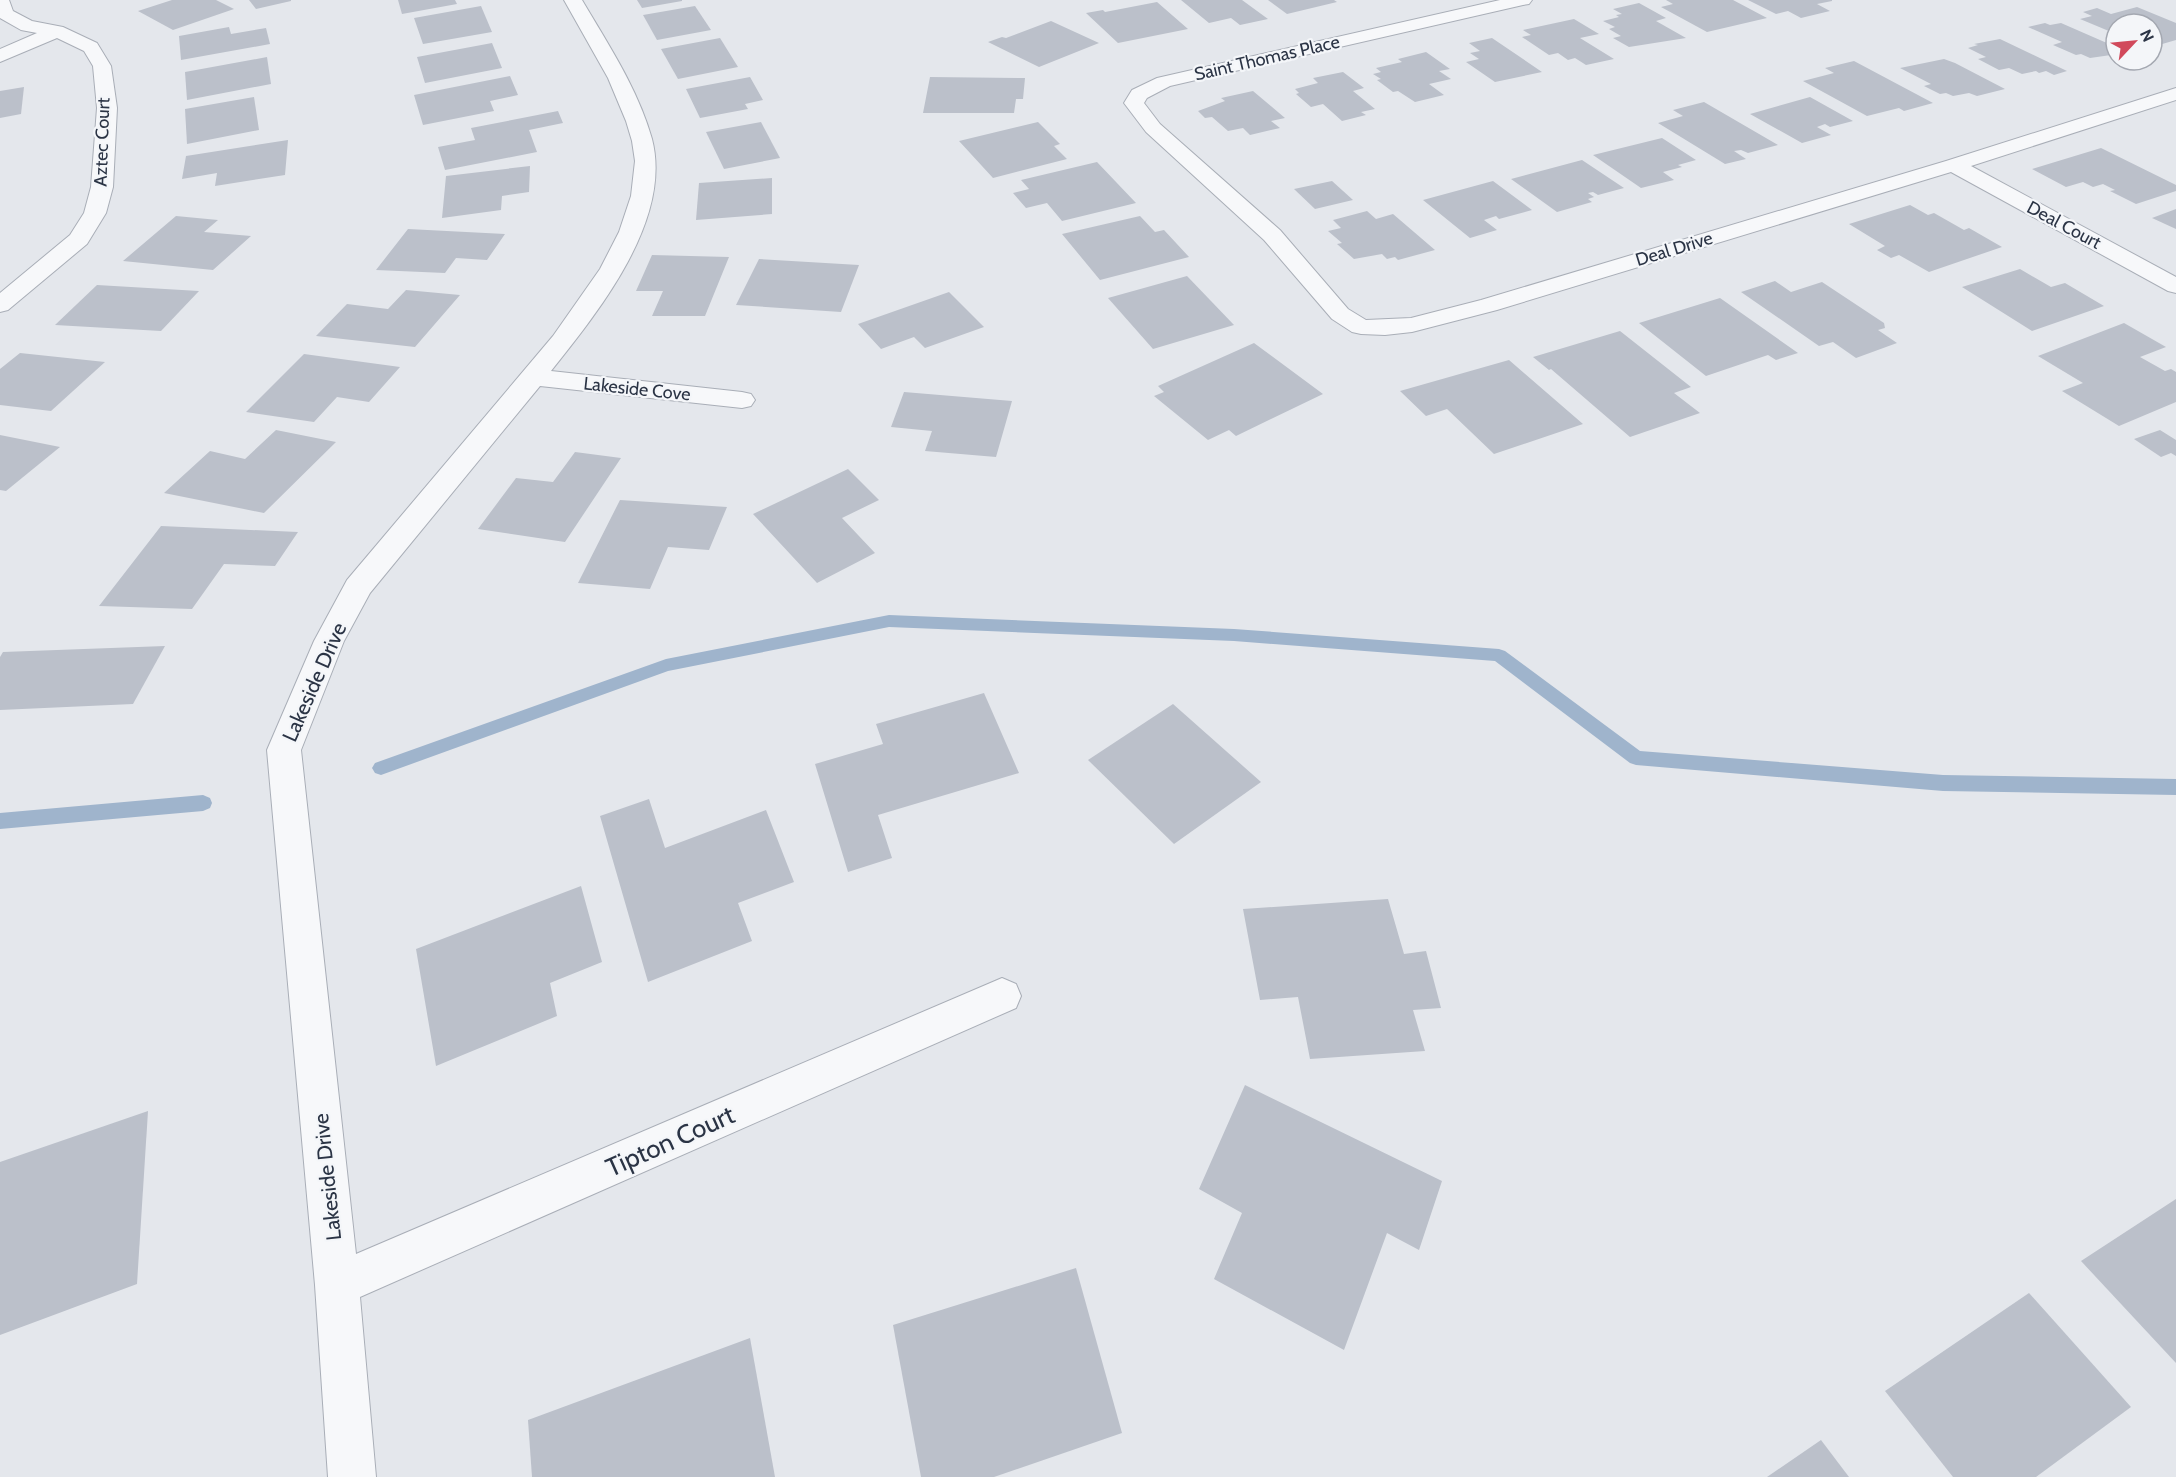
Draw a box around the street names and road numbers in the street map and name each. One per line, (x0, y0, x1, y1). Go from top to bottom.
street label: Saint Thomas Place (1192, 31, 1342, 85)
street label: Aztec Court (89, 97, 115, 187)
street label: Deal Court (2023, 196, 2105, 254)
street label: Deal Drive (1633, 227, 1715, 271)
street label: Lakeside Cove (582, 372, 692, 406)
street label: Lakeside Drive (277, 618, 351, 745)
street label: Tipton Court (601, 1098, 739, 1184)
street label: Lakeside Drive (308, 1112, 346, 1242)

